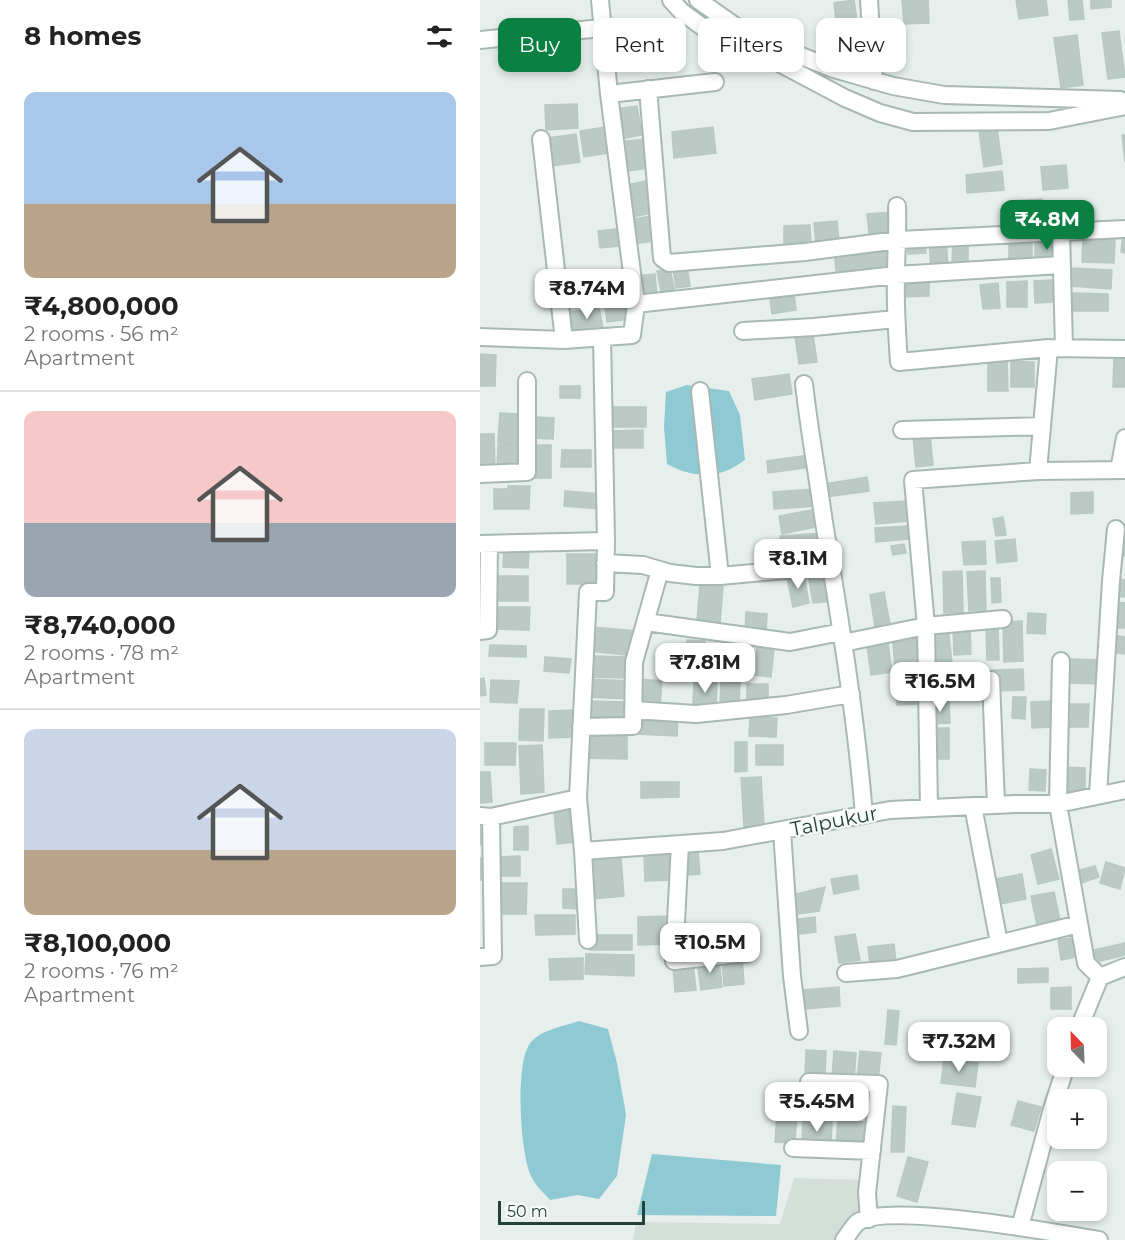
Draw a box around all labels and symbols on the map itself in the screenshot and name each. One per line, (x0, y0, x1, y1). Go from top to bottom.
pin: ₹4.8M (1005, 200, 1089, 251)
pin: ₹8.74M (538, 269, 636, 320)
pin: ₹8.1M (756, 539, 840, 590)
pin: ₹7.81M (656, 643, 754, 694)
pin: ₹16.5M (891, 662, 989, 713)
street label: Talpukur (788, 801, 880, 841)
pin: ₹10.5M (661, 923, 759, 974)
north arrow (1047, 1017, 1107, 1077)
pin: ₹7.32M (910, 1022, 1008, 1073)
pin: ₹5.45M (768, 1082, 866, 1133)
scale bar (498, 1198, 645, 1226)

